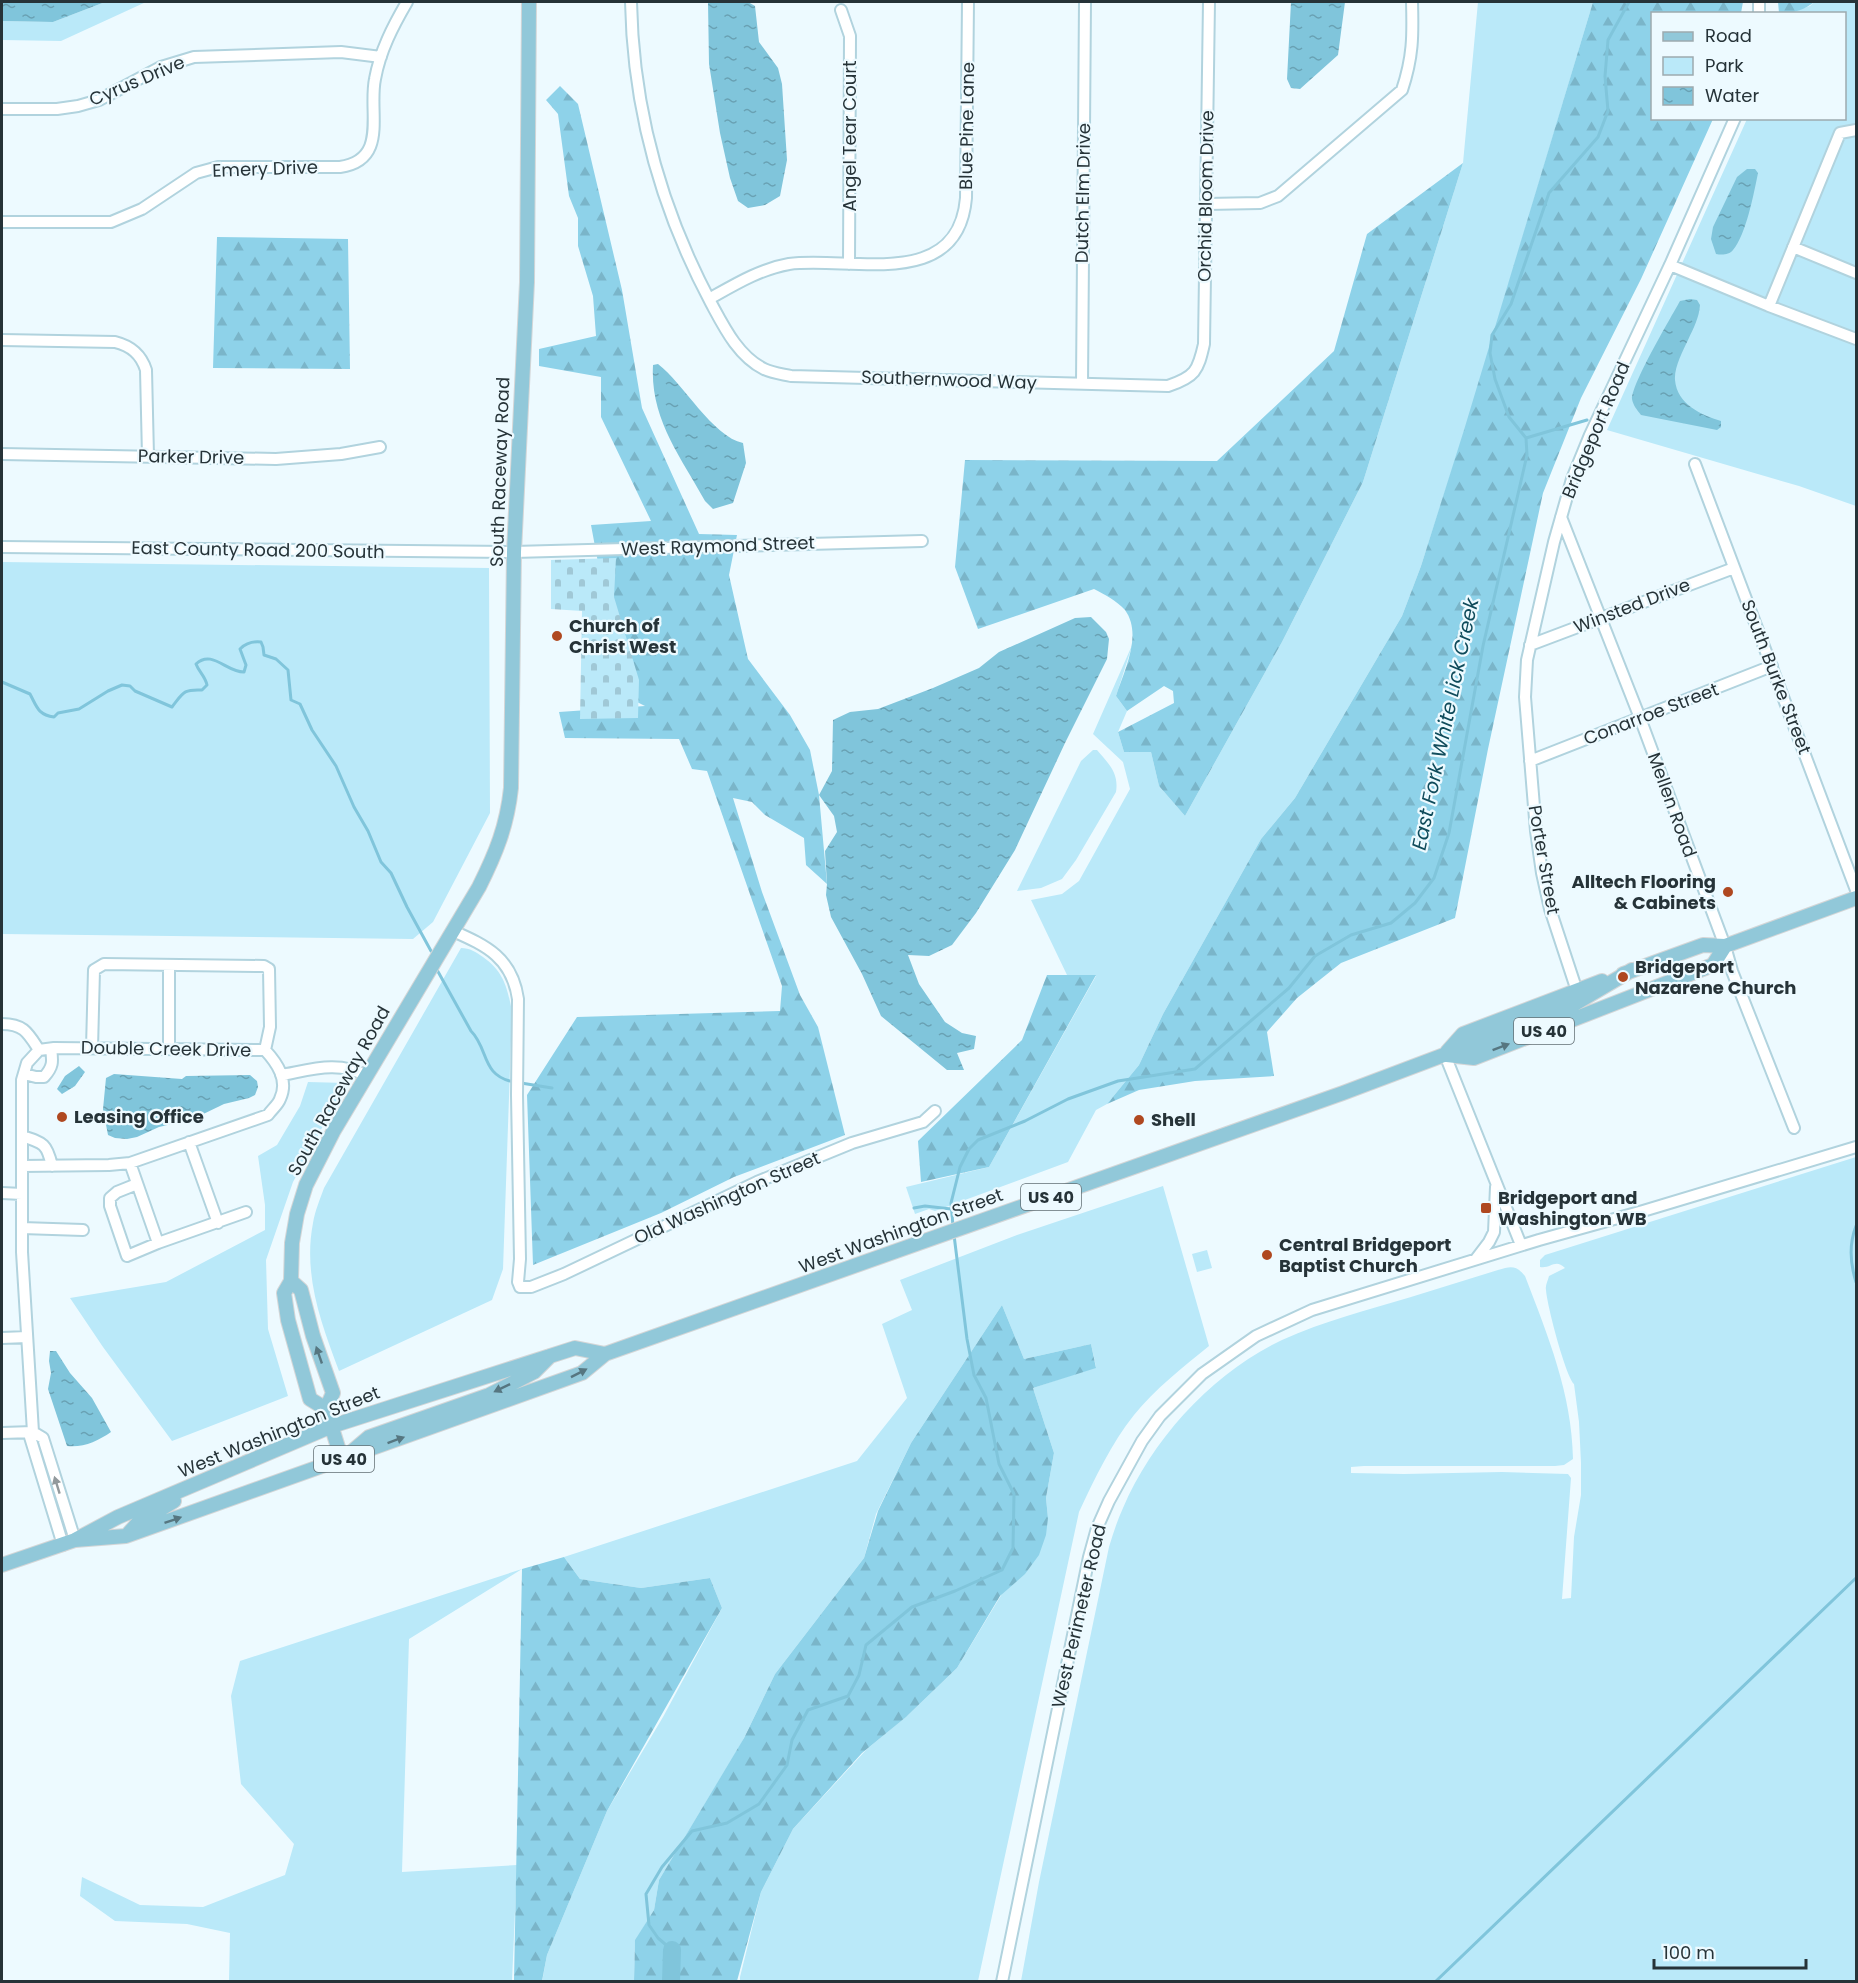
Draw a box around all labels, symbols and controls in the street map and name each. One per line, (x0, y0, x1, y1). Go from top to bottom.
legend (1651, 12, 1846, 120)
text: Road (1705, 23, 1752, 48)
street label: Cyrus Drive (85, 49, 188, 112)
text: Park (1705, 53, 1744, 78)
street label: Angel Tear Court (837, 60, 862, 212)
street label: Blue Pine Lane (953, 62, 980, 190)
text: Water (1705, 83, 1759, 108)
street label: Orchid Bloom Drive (1192, 110, 1219, 282)
street label: Dutch Elm Drive (1069, 123, 1096, 263)
street label: Emery Drive (212, 154, 318, 183)
street label: Bridgeport Road (1555, 358, 1636, 502)
street label: Southernwood Way (861, 364, 1037, 395)
street label: South Raceway Road (484, 376, 515, 568)
street label: Parker Drive (138, 443, 244, 470)
street label: West Raymond Street (621, 530, 815, 561)
street label: East County Road 200 South (131, 535, 385, 564)
street label: Winsted Drive (1570, 572, 1694, 639)
water label: East Fork White Lick Creek (1405, 594, 1486, 853)
street label: South Burke Street (1735, 596, 1817, 758)
place label: Church of Christ West (569, 613, 676, 659)
marker: Church of Christ West (550, 629, 564, 643)
street label: Conarroe Street (1580, 676, 1722, 751)
street label: Mellen Road (1642, 749, 1703, 861)
street label: Porter Street (1523, 803, 1566, 917)
place label: Alltech Flooring & Cabinets (1571, 869, 1716, 915)
marker: Alltech Flooring & Cabinets (1721, 885, 1735, 899)
place label: Bridgeport Nazarene Church (1635, 954, 1796, 1000)
marker: Bridgeport Nazarene Church (1616, 970, 1630, 984)
street label: South Raceway Road (281, 1001, 396, 1180)
road number: US 40 (1514, 1018, 1574, 1044)
street label: Double Creek Drive (81, 1035, 251, 1062)
one-way arrow (1492, 1042, 1510, 1052)
place label: Leasing Office (74, 1104, 204, 1129)
place label: Shell (1151, 1107, 1196, 1132)
marker: Leasing Office (55, 1110, 69, 1124)
marker: Shell (1132, 1113, 1146, 1127)
street label: Old Washington Street (630, 1145, 824, 1250)
street label: West Washington Street (795, 1182, 1006, 1279)
road number: US 40 (1021, 1184, 1081, 1210)
place label: Bridgeport and Washington WB (1498, 1185, 1647, 1231)
marker: Bridgeport and Washington WB (1479, 1201, 1493, 1215)
place label: Central Bridgeport Baptist Church (1279, 1232, 1451, 1278)
marker: Central Bridgeport Baptist Church (1260, 1248, 1274, 1262)
one-way arrow (314, 1345, 324, 1363)
one-way arrow (571, 1368, 588, 1378)
street label: West Washington Street (174, 1380, 383, 1483)
one-way arrow (493, 1383, 510, 1393)
one-way arrow (387, 1435, 405, 1445)
road number: US 40 (314, 1446, 374, 1472)
one-way arrow (52, 1475, 62, 1493)
one-way arrow (164, 1515, 182, 1524)
street label: West Perimeter Road (1045, 1522, 1112, 1710)
scale bar (1654, 1932, 1806, 1970)
text: 100 m (1663, 1940, 1715, 1965)

